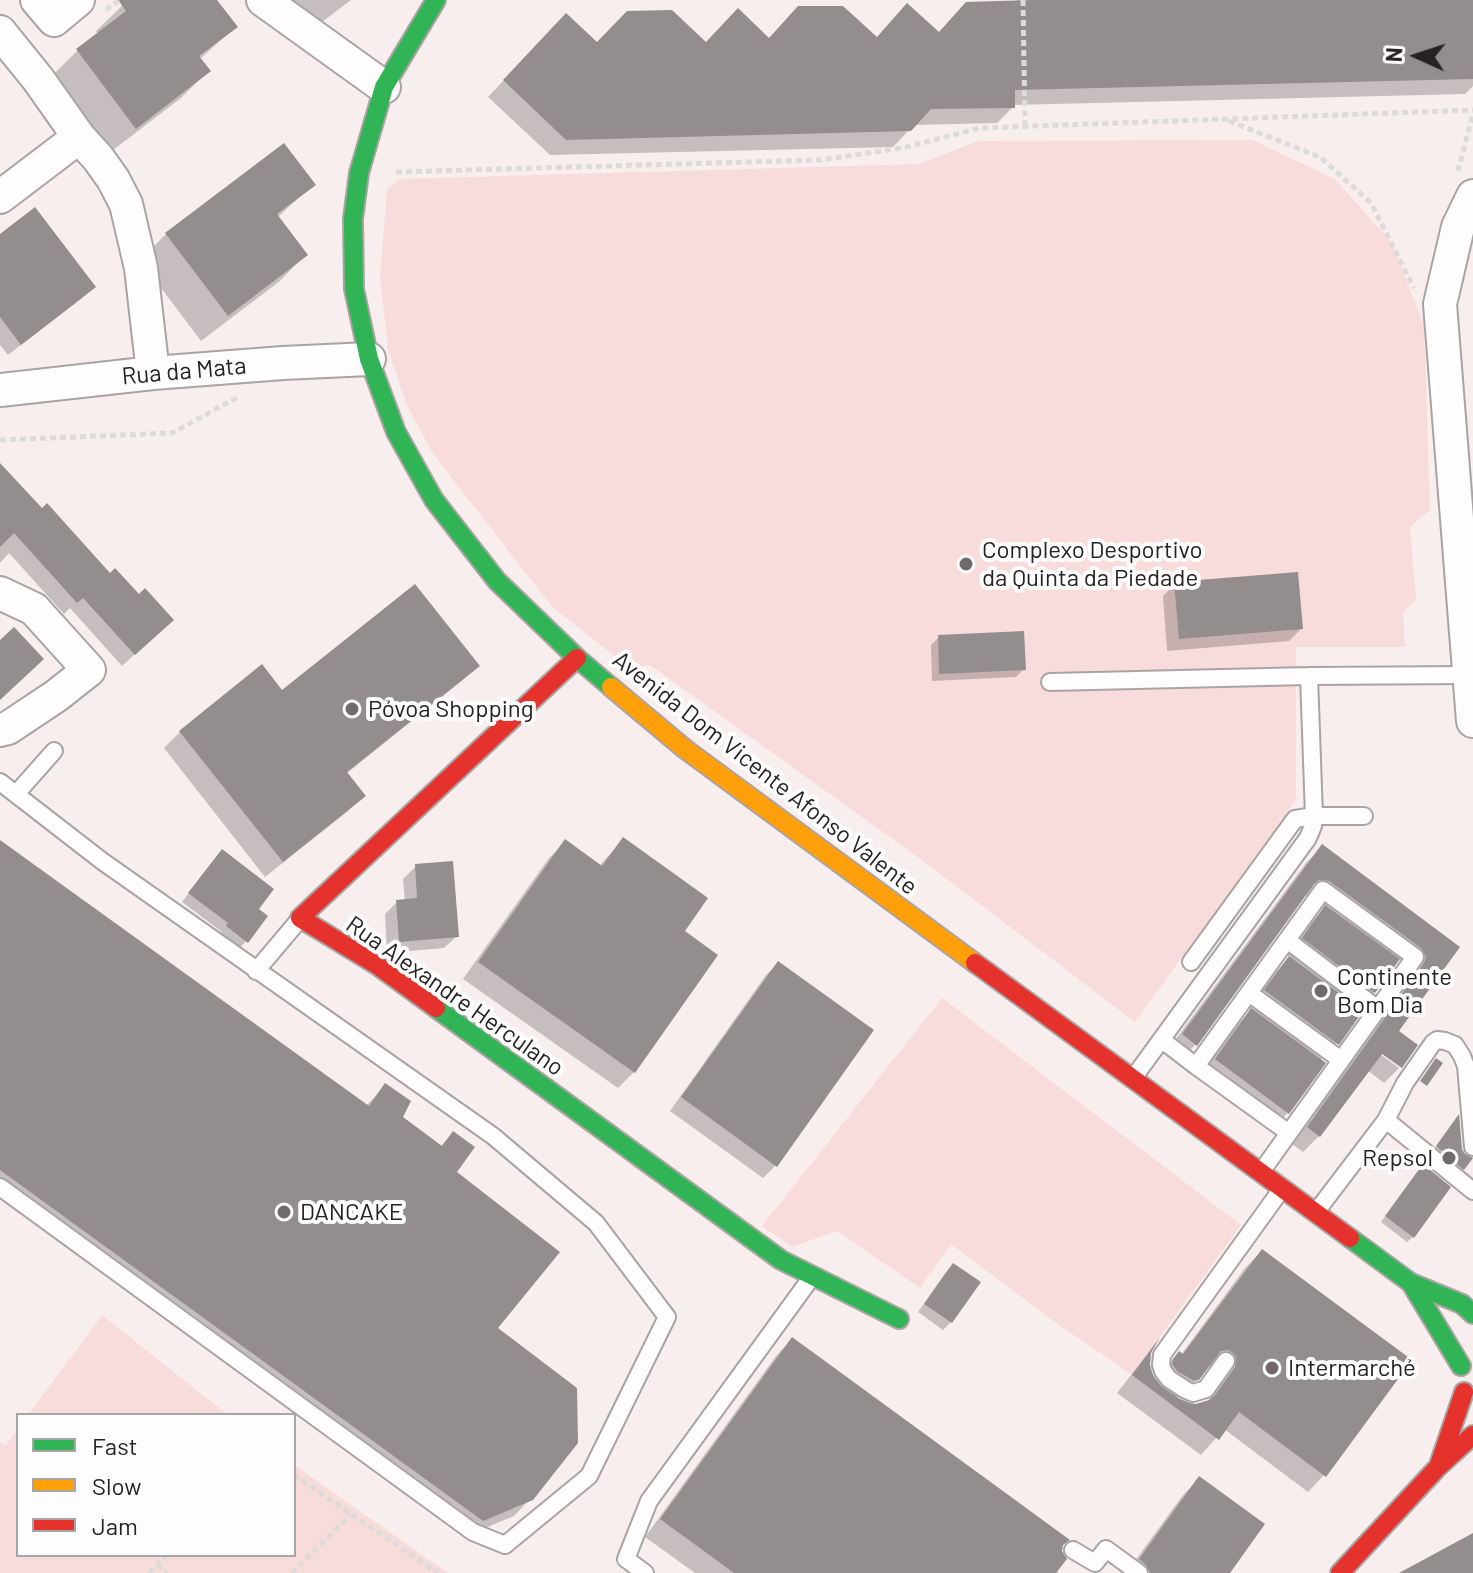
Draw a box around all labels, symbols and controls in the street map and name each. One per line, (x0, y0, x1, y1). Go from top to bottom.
north arrow (1377, 16, 1457, 96)
text: N (1380, 47, 1406, 63)
street label: Rua da Mata (120, 351, 248, 391)
place label: Complexo Desportivo da Quinta da Piedade (982, 536, 1203, 592)
marker: Complexo Desportivo da Quinta da Piedade (957, 555, 975, 573)
street label: Avenida Dom Vicente Afonso Valente (607, 645, 923, 901)
place label: Póvoa Shopping (368, 695, 534, 723)
marker: Póvoa Shopping (343, 700, 361, 718)
street label: Rua Alexandre Herculano (341, 910, 569, 1082)
place label: Continente Bom Dia (1337, 963, 1452, 1019)
marker: Continente Bom Dia (1312, 982, 1330, 1000)
place label: Repsol (1362, 1144, 1433, 1172)
marker: Repsol (1440, 1149, 1458, 1167)
place label: DANCAKE (300, 1198, 403, 1226)
marker: DANCAKE (275, 1203, 293, 1221)
place label: Intermarché (1288, 1354, 1416, 1382)
marker: Intermarché (1263, 1359, 1281, 1377)
legend (16, 1413, 296, 1557)
text: Fast (92, 1431, 137, 1460)
text: Slow (92, 1471, 141, 1500)
text: Jam (92, 1511, 138, 1540)

